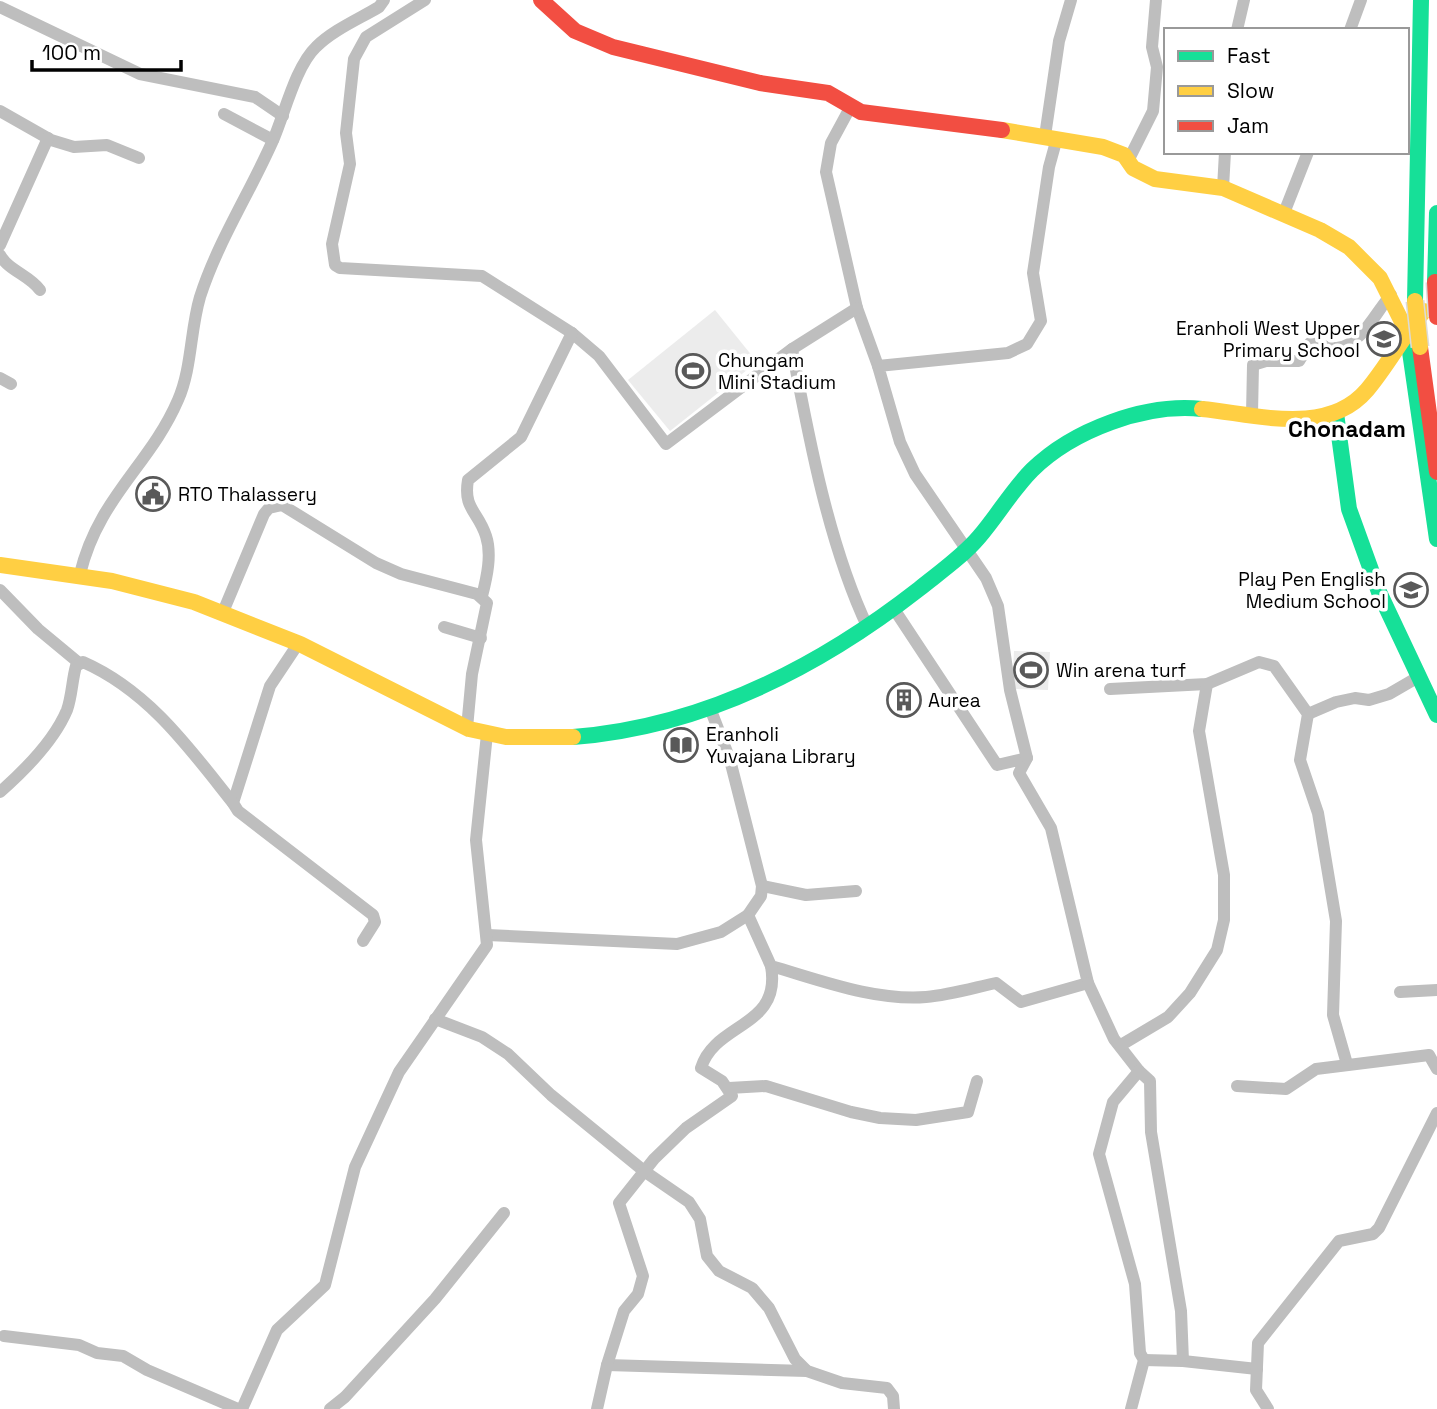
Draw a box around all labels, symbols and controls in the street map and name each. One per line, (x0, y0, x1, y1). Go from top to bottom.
scale bar (32, 28, 180, 72)
legend (1164, 28, 1409, 154)
text: 100 m (42, 39, 101, 66)
text: Fast (1227, 42, 1271, 69)
text: Slow (1227, 77, 1275, 104)
text: Jam (1227, 112, 1269, 139)
place label: Eranholi West Upper Primary School (1176, 316, 1360, 363)
school or university icon: Eranholi West Upper Primary School (1365, 320, 1403, 358)
place label: Chungam Mini Stadium (718, 348, 836, 395)
sports icon: Chungam Mini Stadium (674, 352, 712, 390)
district label: Chonadam (1288, 414, 1406, 444)
public building icon: RTO Thalassery (134, 475, 172, 513)
place label: RTO Thalassery (178, 482, 317, 507)
place label: Play Pen English Medium School (1238, 567, 1386, 614)
school or university icon: Play Pen English Medium School (1392, 571, 1430, 609)
sports icon: Win arena turf (1012, 651, 1050, 689)
place label: Win arena turf (1056, 658, 1186, 683)
building icon: Aurea (885, 681, 923, 719)
place label: Aurea (928, 688, 981, 713)
place label: Eranholi Yuvajana Library (706, 722, 856, 769)
library icon: Eranholi Yuvajana Library (662, 726, 700, 764)

